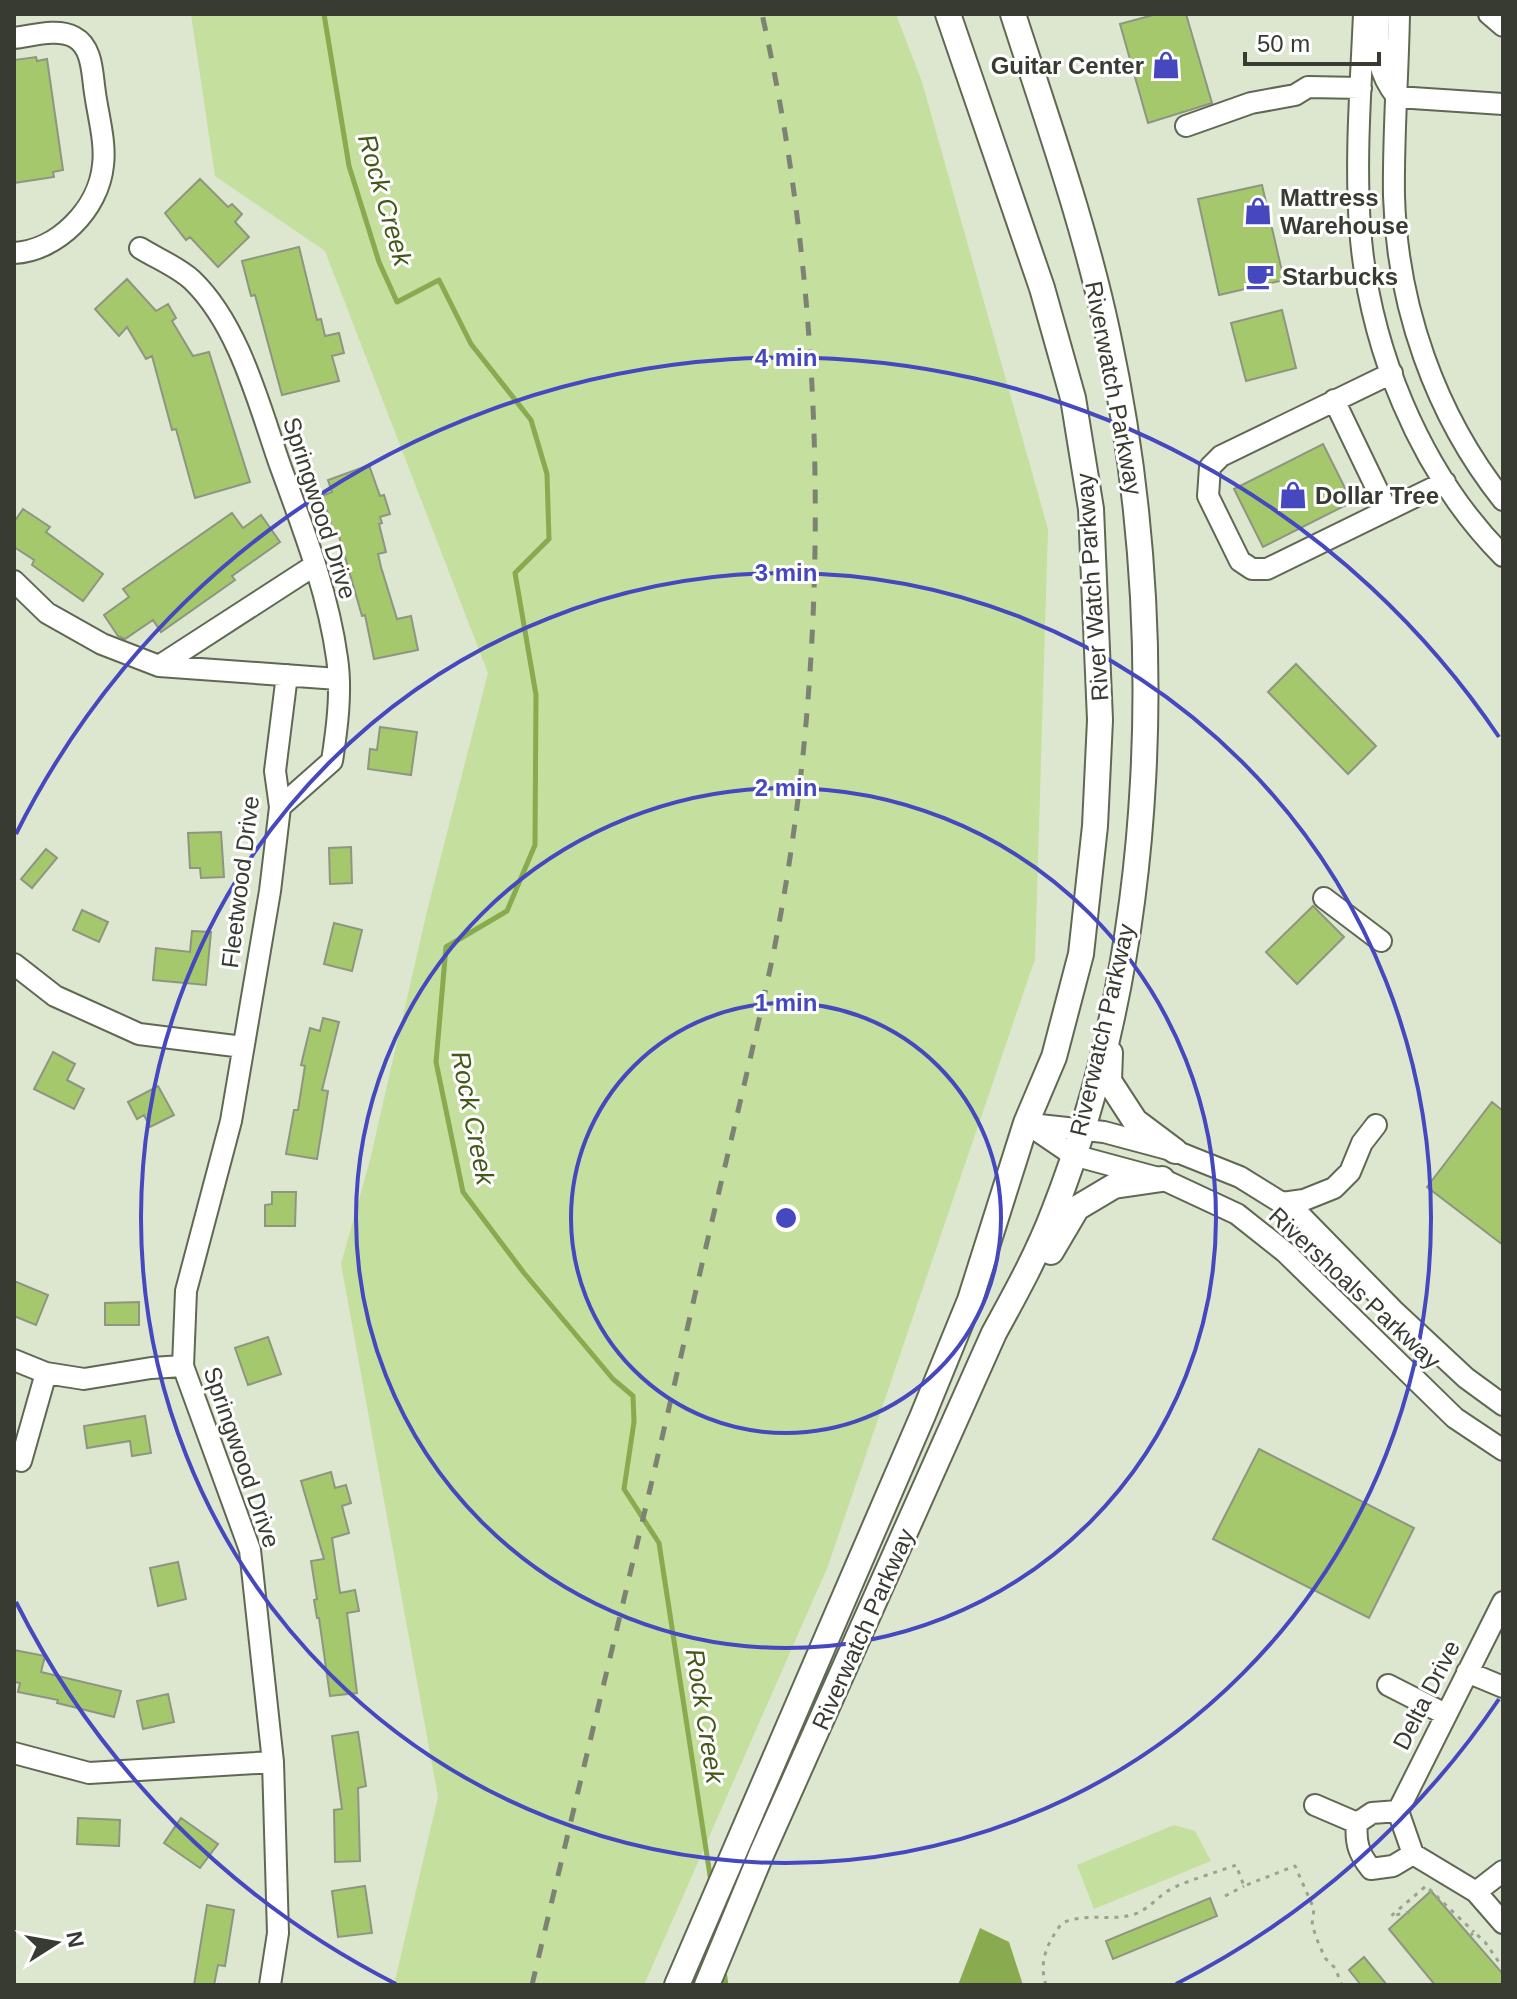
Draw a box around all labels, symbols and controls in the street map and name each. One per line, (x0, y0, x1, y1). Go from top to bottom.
scale bar (1245, 16, 1379, 66)
text: 50 m (1257, 30, 1310, 57)
shop icon: Guitar Center (1151, 50, 1181, 80)
place label: Guitar Center (991, 52, 1144, 79)
water label: Rock Creek (352, 131, 419, 271)
place label: Mattress Warehouse (1280, 184, 1408, 239)
shop icon: Mattress Warehouse (1243, 196, 1273, 226)
cafe icon: Starbucks (1245, 261, 1275, 291)
place label: Starbucks (1282, 263, 1398, 290)
street label: Riverwatch Parkway (1080, 279, 1148, 497)
text: 4 min (755, 344, 817, 371)
street label: Springwood Drive (278, 414, 362, 602)
street label: River Watch Parkway (1071, 472, 1113, 702)
shop icon: Dollar Tree (1278, 480, 1308, 510)
place label: Dollar Tree (1315, 482, 1439, 509)
text: 3 min (755, 559, 817, 586)
text: 2 min (755, 774, 817, 801)
street label: Fleetwood Drive (216, 794, 264, 970)
street label: Riverwatch Parkway (1064, 921, 1140, 1139)
text: 1 min (755, 989, 817, 1016)
water label: Rock Creek (445, 1048, 501, 1189)
street label: Rivershoals Parkway (1264, 1202, 1446, 1374)
centre of rings (772, 1204, 800, 1232)
street label: Springwood Drive (198, 1363, 286, 1551)
street label: Riverwatch Parkway (806, 1524, 920, 1734)
street label: Delta Drive (1387, 1636, 1465, 1754)
water label: Rock Creek (680, 1647, 731, 1787)
north arrow (16, 1903, 96, 1983)
text: N (61, 1929, 89, 1949)

